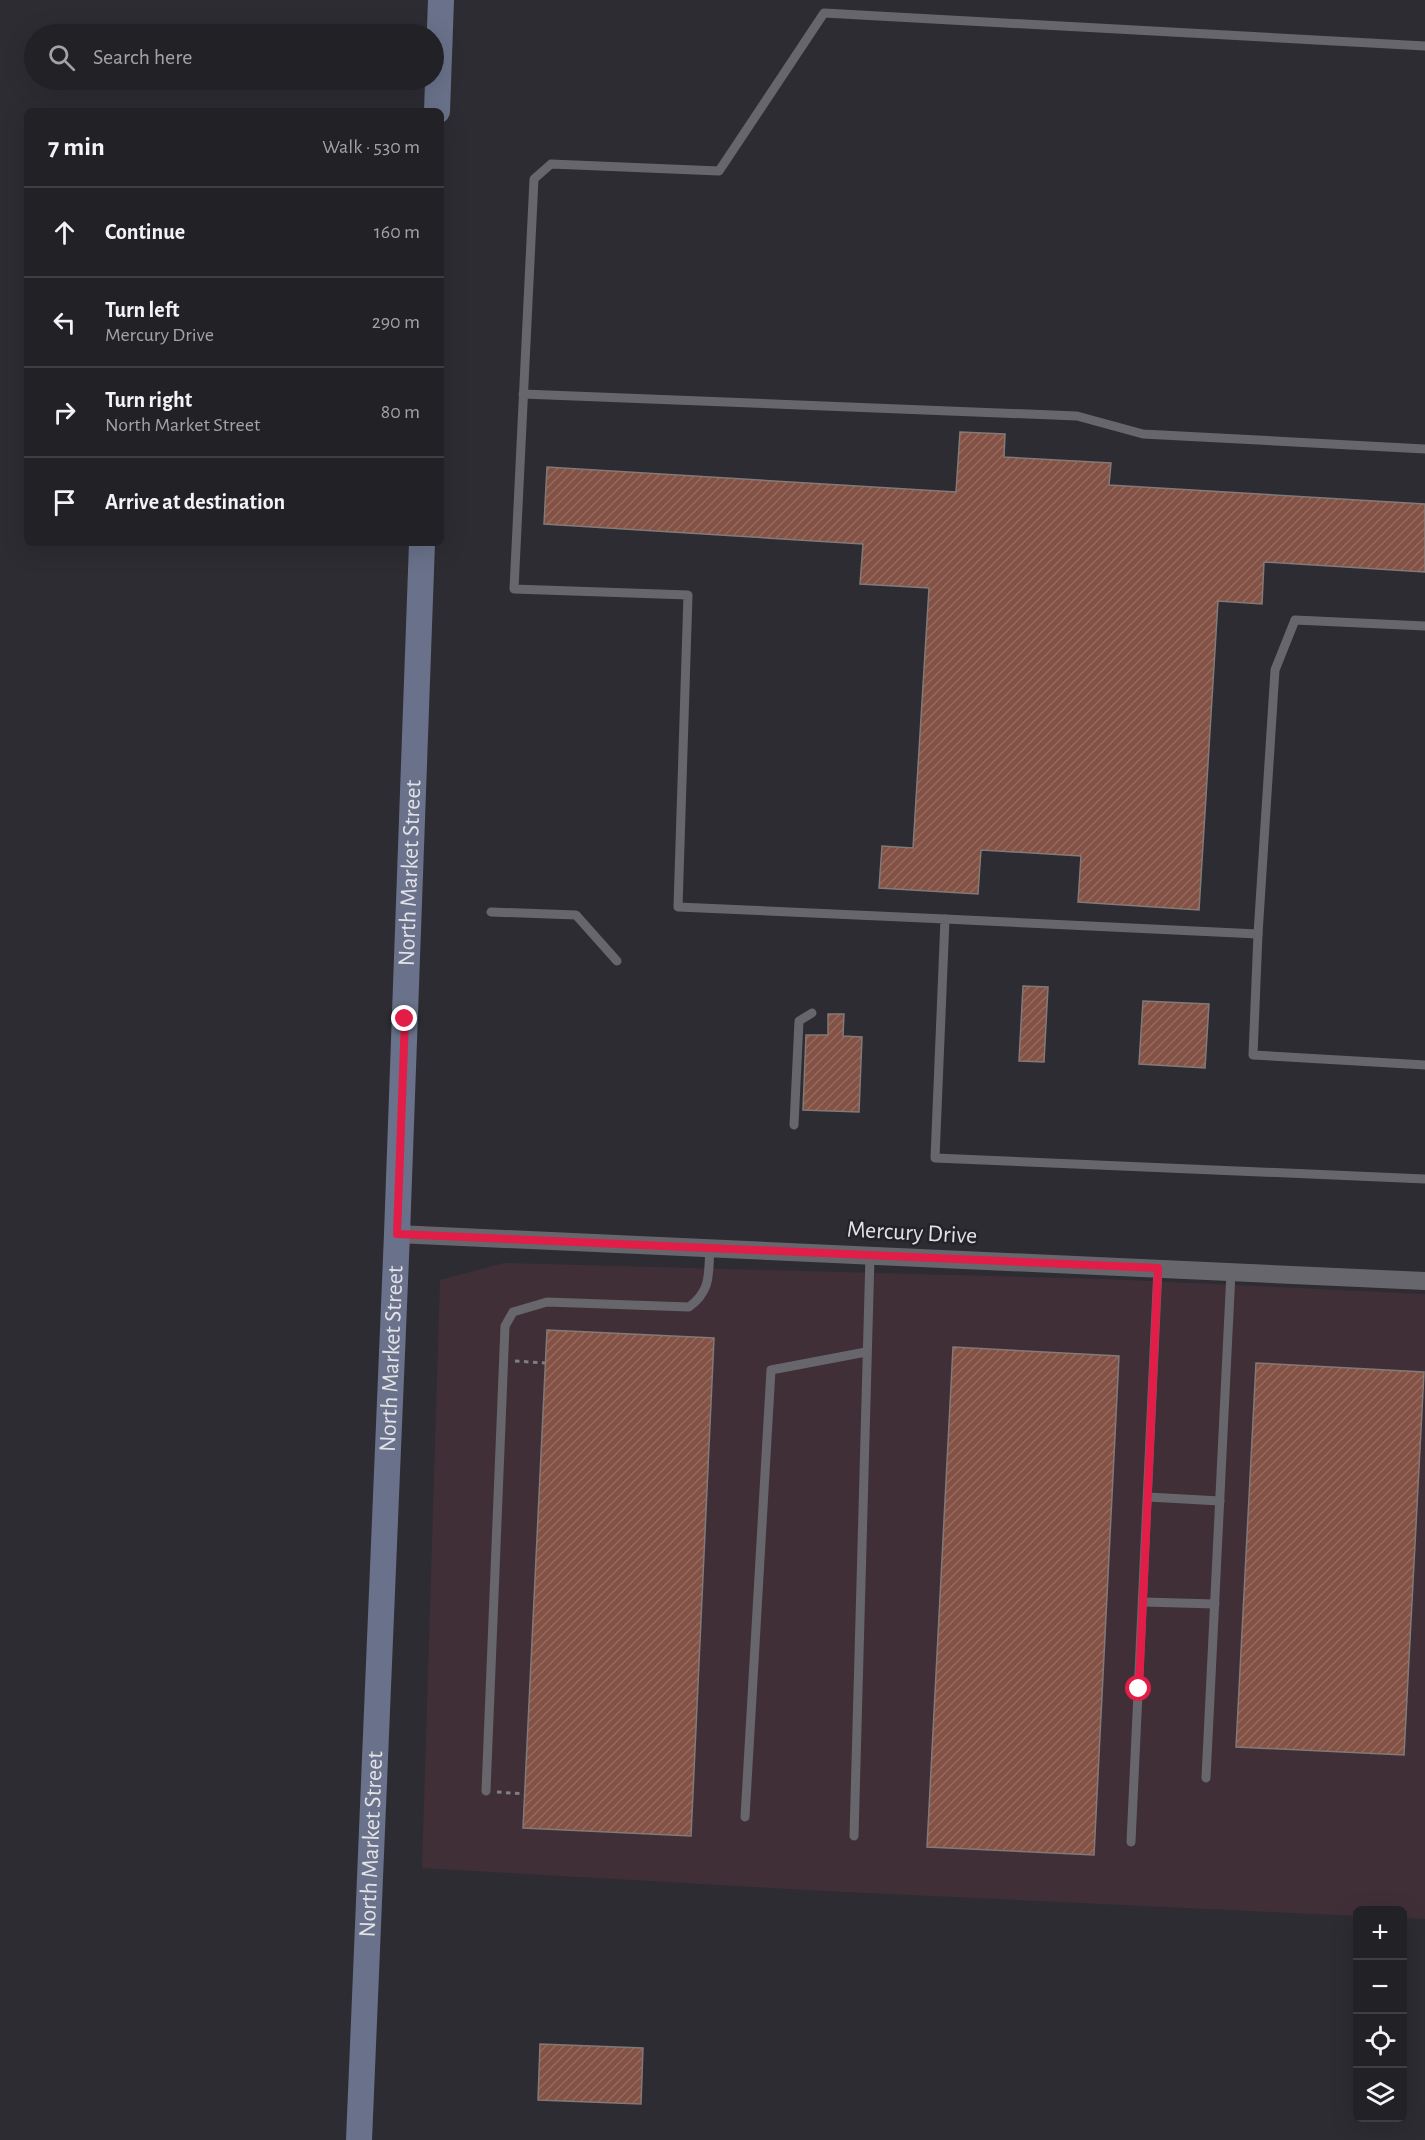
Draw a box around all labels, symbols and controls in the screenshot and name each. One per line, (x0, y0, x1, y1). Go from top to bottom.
search box (24, 24, 444, 90)
icon: search (45, 41, 78, 74)
text: Search here (93, 46, 192, 68)
text: 7 min (48, 134, 105, 160)
text: Walk · 530 m (322, 137, 420, 157)
icon: ahead (48, 216, 81, 249)
text: Continue (105, 221, 185, 243)
text: 160 m (374, 222, 420, 242)
text: Turn left (105, 299, 179, 321)
icon: left (48, 306, 81, 339)
text: 290 m (372, 312, 420, 332)
text: Mercury Drive (105, 325, 214, 345)
text: Turn right (105, 389, 192, 411)
icon: right (48, 396, 81, 429)
text: 80 m (381, 402, 420, 422)
text: North Market Street (105, 415, 260, 435)
icon: arrive (48, 486, 81, 519)
text: Arrive at destination (105, 491, 285, 513)
street label: North Market Street (395, 779, 425, 967)
route end (391, 1005, 417, 1031)
street label: Mercury Drive (846, 1218, 978, 1248)
street label: North Market Street (376, 1265, 408, 1452)
route start (1125, 1675, 1151, 1701)
street label: North Market Street (356, 1750, 387, 1938)
map controls (1353, 1906, 1407, 2122)
button: + (1353, 1906, 1407, 1960)
button: − (1353, 1960, 1407, 2014)
button: locate (1353, 2014, 1407, 2068)
button: layers (1353, 2068, 1407, 2122)

